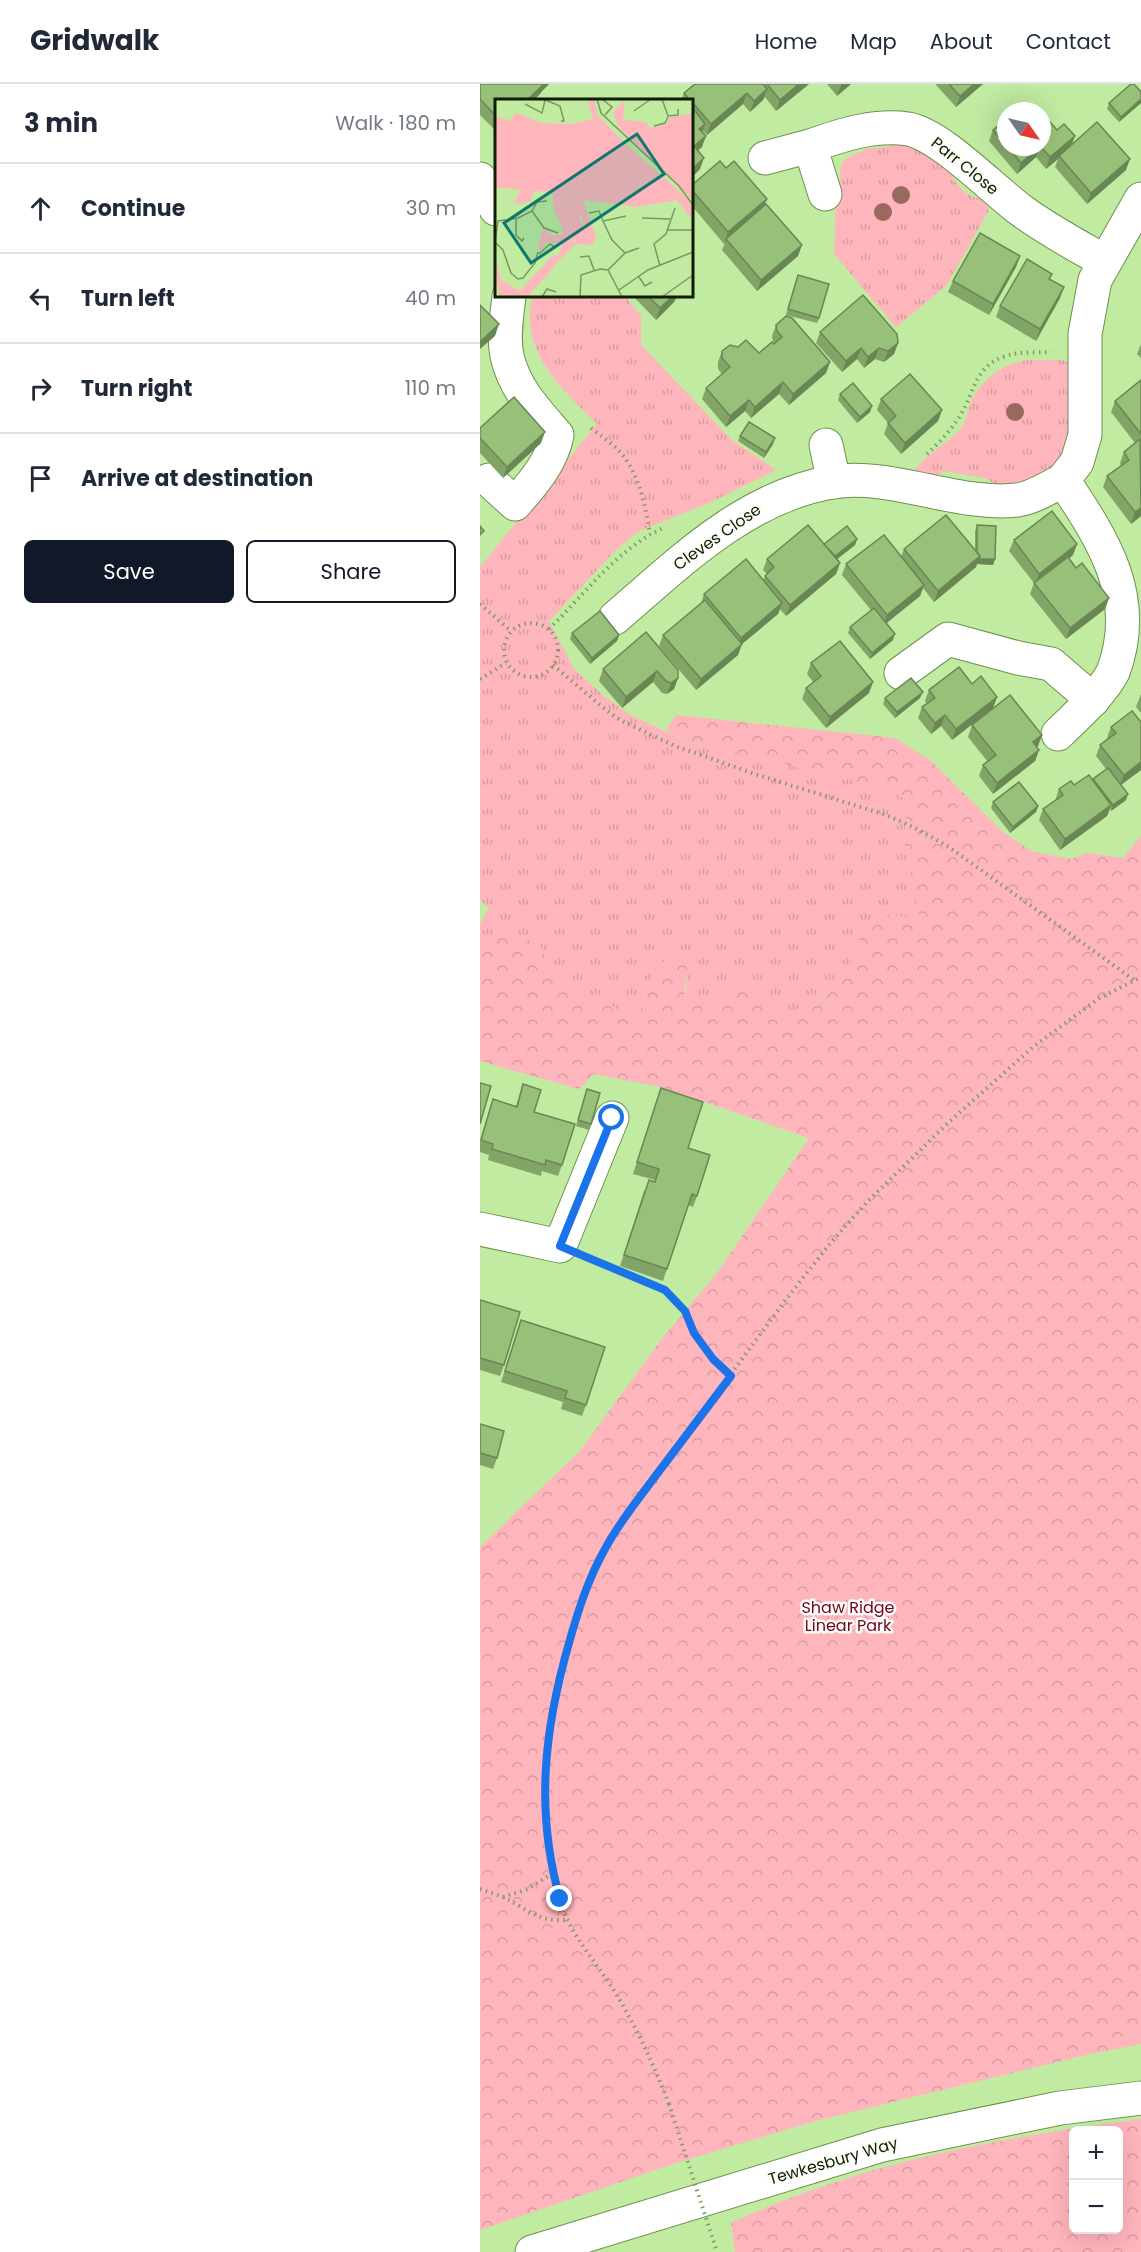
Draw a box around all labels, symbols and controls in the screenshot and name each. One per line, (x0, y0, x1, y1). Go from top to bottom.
text: Gridwalk (30, 21, 159, 60)
text: Home (755, 27, 817, 56)
text: Map (850, 27, 897, 56)
text: About (930, 27, 993, 56)
text: Contact (1026, 27, 1111, 56)
inset map (495, 99, 693, 297)
north arrow (997, 102, 1051, 156)
text: 3 min (24, 105, 98, 141)
text: Walk · 180 m (335, 109, 456, 137)
street label: Parr Close (926, 132, 1004, 201)
icon: ahead (24, 192, 57, 225)
text: Continue (81, 193, 185, 224)
text: 30 m (406, 194, 456, 222)
icon: left (24, 282, 57, 315)
text: Turn left (81, 283, 175, 314)
text: 40 m (405, 284, 456, 312)
icon: right (24, 372, 57, 405)
text: Turn right (81, 373, 192, 404)
text: 110 m (405, 374, 456, 402)
icon: arrive (24, 462, 57, 495)
text: Arrive at destination (81, 463, 313, 494)
street label: Cleves Close (668, 498, 766, 576)
button: Save (24, 540, 234, 603)
button: Share (246, 540, 456, 603)
route start (598, 1104, 624, 1130)
park label: Shaw Ridge Linear Park (801, 1596, 895, 1637)
route end (546, 1885, 572, 1911)
map controls (1069, 2126, 1123, 2234)
button: + (1069, 2126, 1123, 2180)
street label: Tewkesbury Way (765, 2131, 901, 2191)
button: − (1069, 2180, 1123, 2234)

